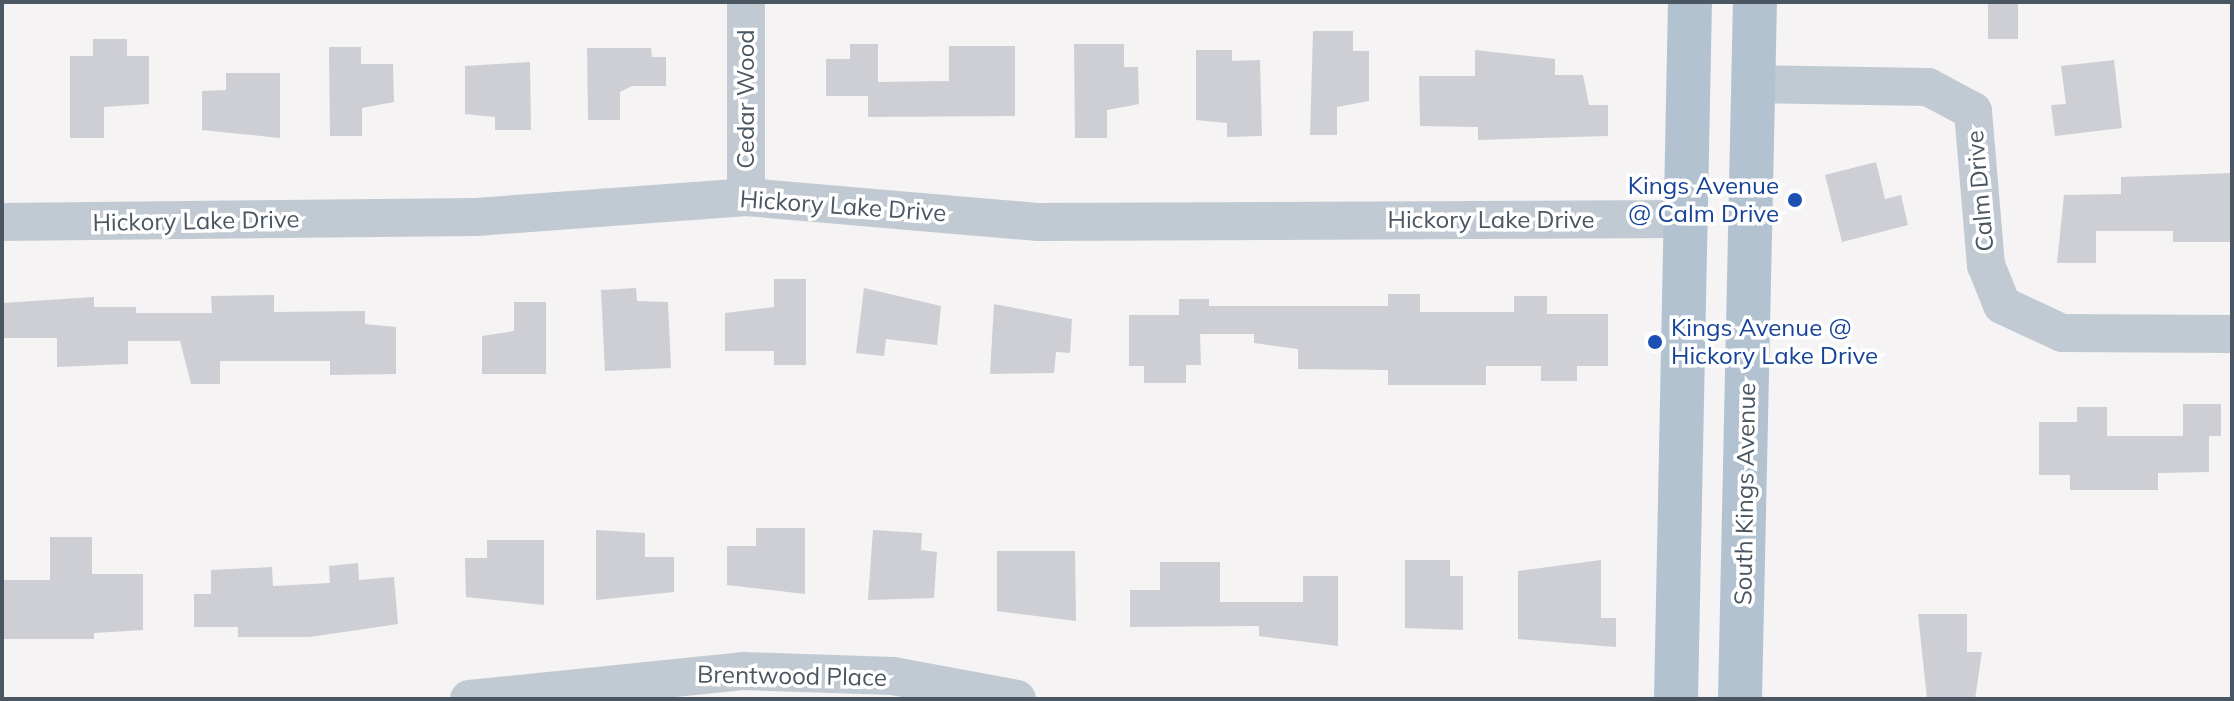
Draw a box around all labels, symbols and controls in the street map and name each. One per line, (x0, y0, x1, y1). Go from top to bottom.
street label: Cedar Wood (732, 29, 760, 169)
street label: Calm Drive (1960, 129, 2000, 253)
place label: Kings Avenue @ Calm Drive (1628, 172, 1779, 228)
street label: Hickory Lake Drive (739, 184, 947, 228)
marker: Kings Avenue @ Calm Drive (1786, 191, 1804, 209)
street label: Hickory Lake Drive (92, 205, 300, 237)
street label: Hickory Lake Drive (1387, 206, 1595, 234)
place label: Kings Avenue @ Hickory Lake Drive (1671, 314, 1878, 370)
marker: Kings Avenue @ Hickory Lake Drive (1646, 333, 1664, 351)
street label: South Kings Avenue (1729, 383, 1761, 605)
street label: Brentwood Place (697, 660, 887, 692)

